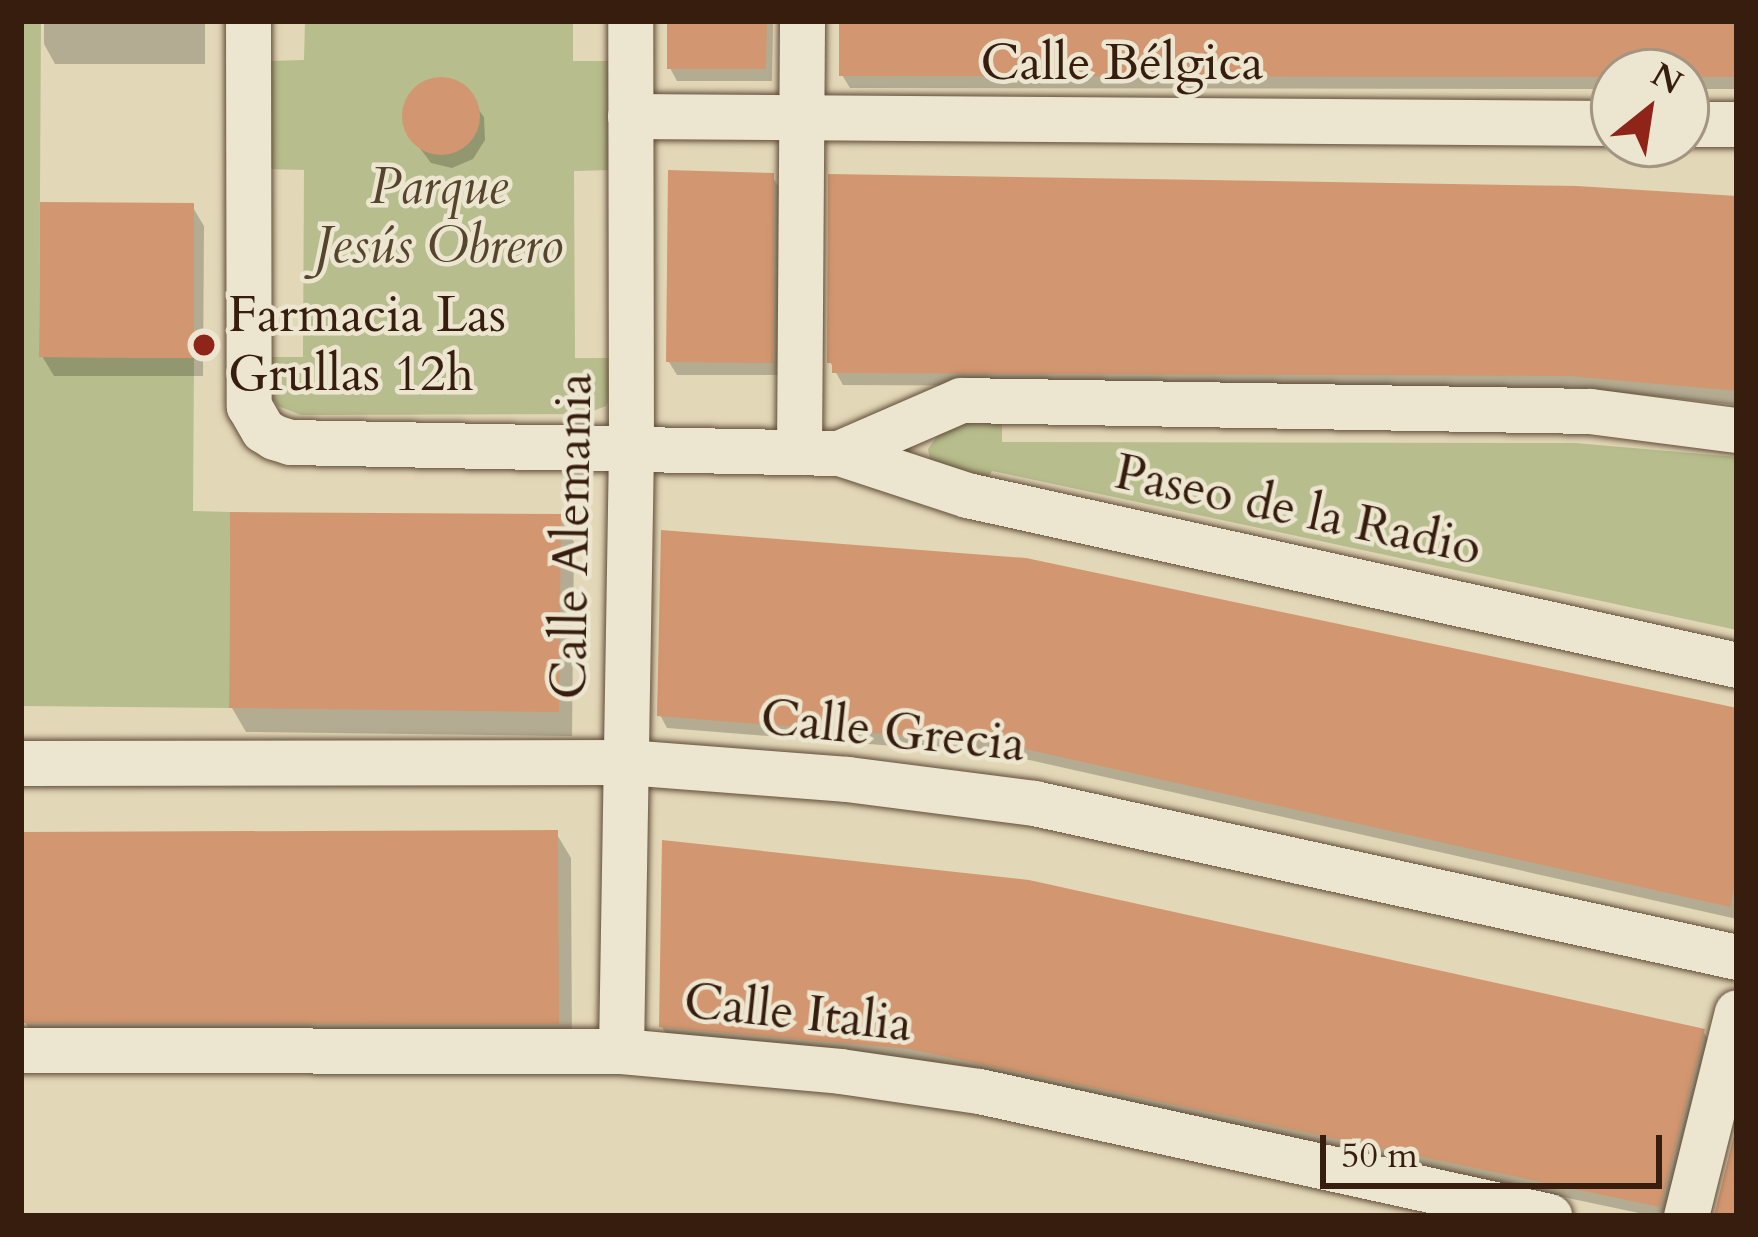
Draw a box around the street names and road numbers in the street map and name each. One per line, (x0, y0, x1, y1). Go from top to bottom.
street label: Calle Bélgica (981, 32, 1263, 94)
street label: Calle Alemania (539, 372, 605, 700)
street label: Paseo de la Radio (1109, 441, 1487, 579)
street label: Calle Grecia (758, 687, 1028, 775)
street label: Calle Italia (681, 971, 915, 1055)

